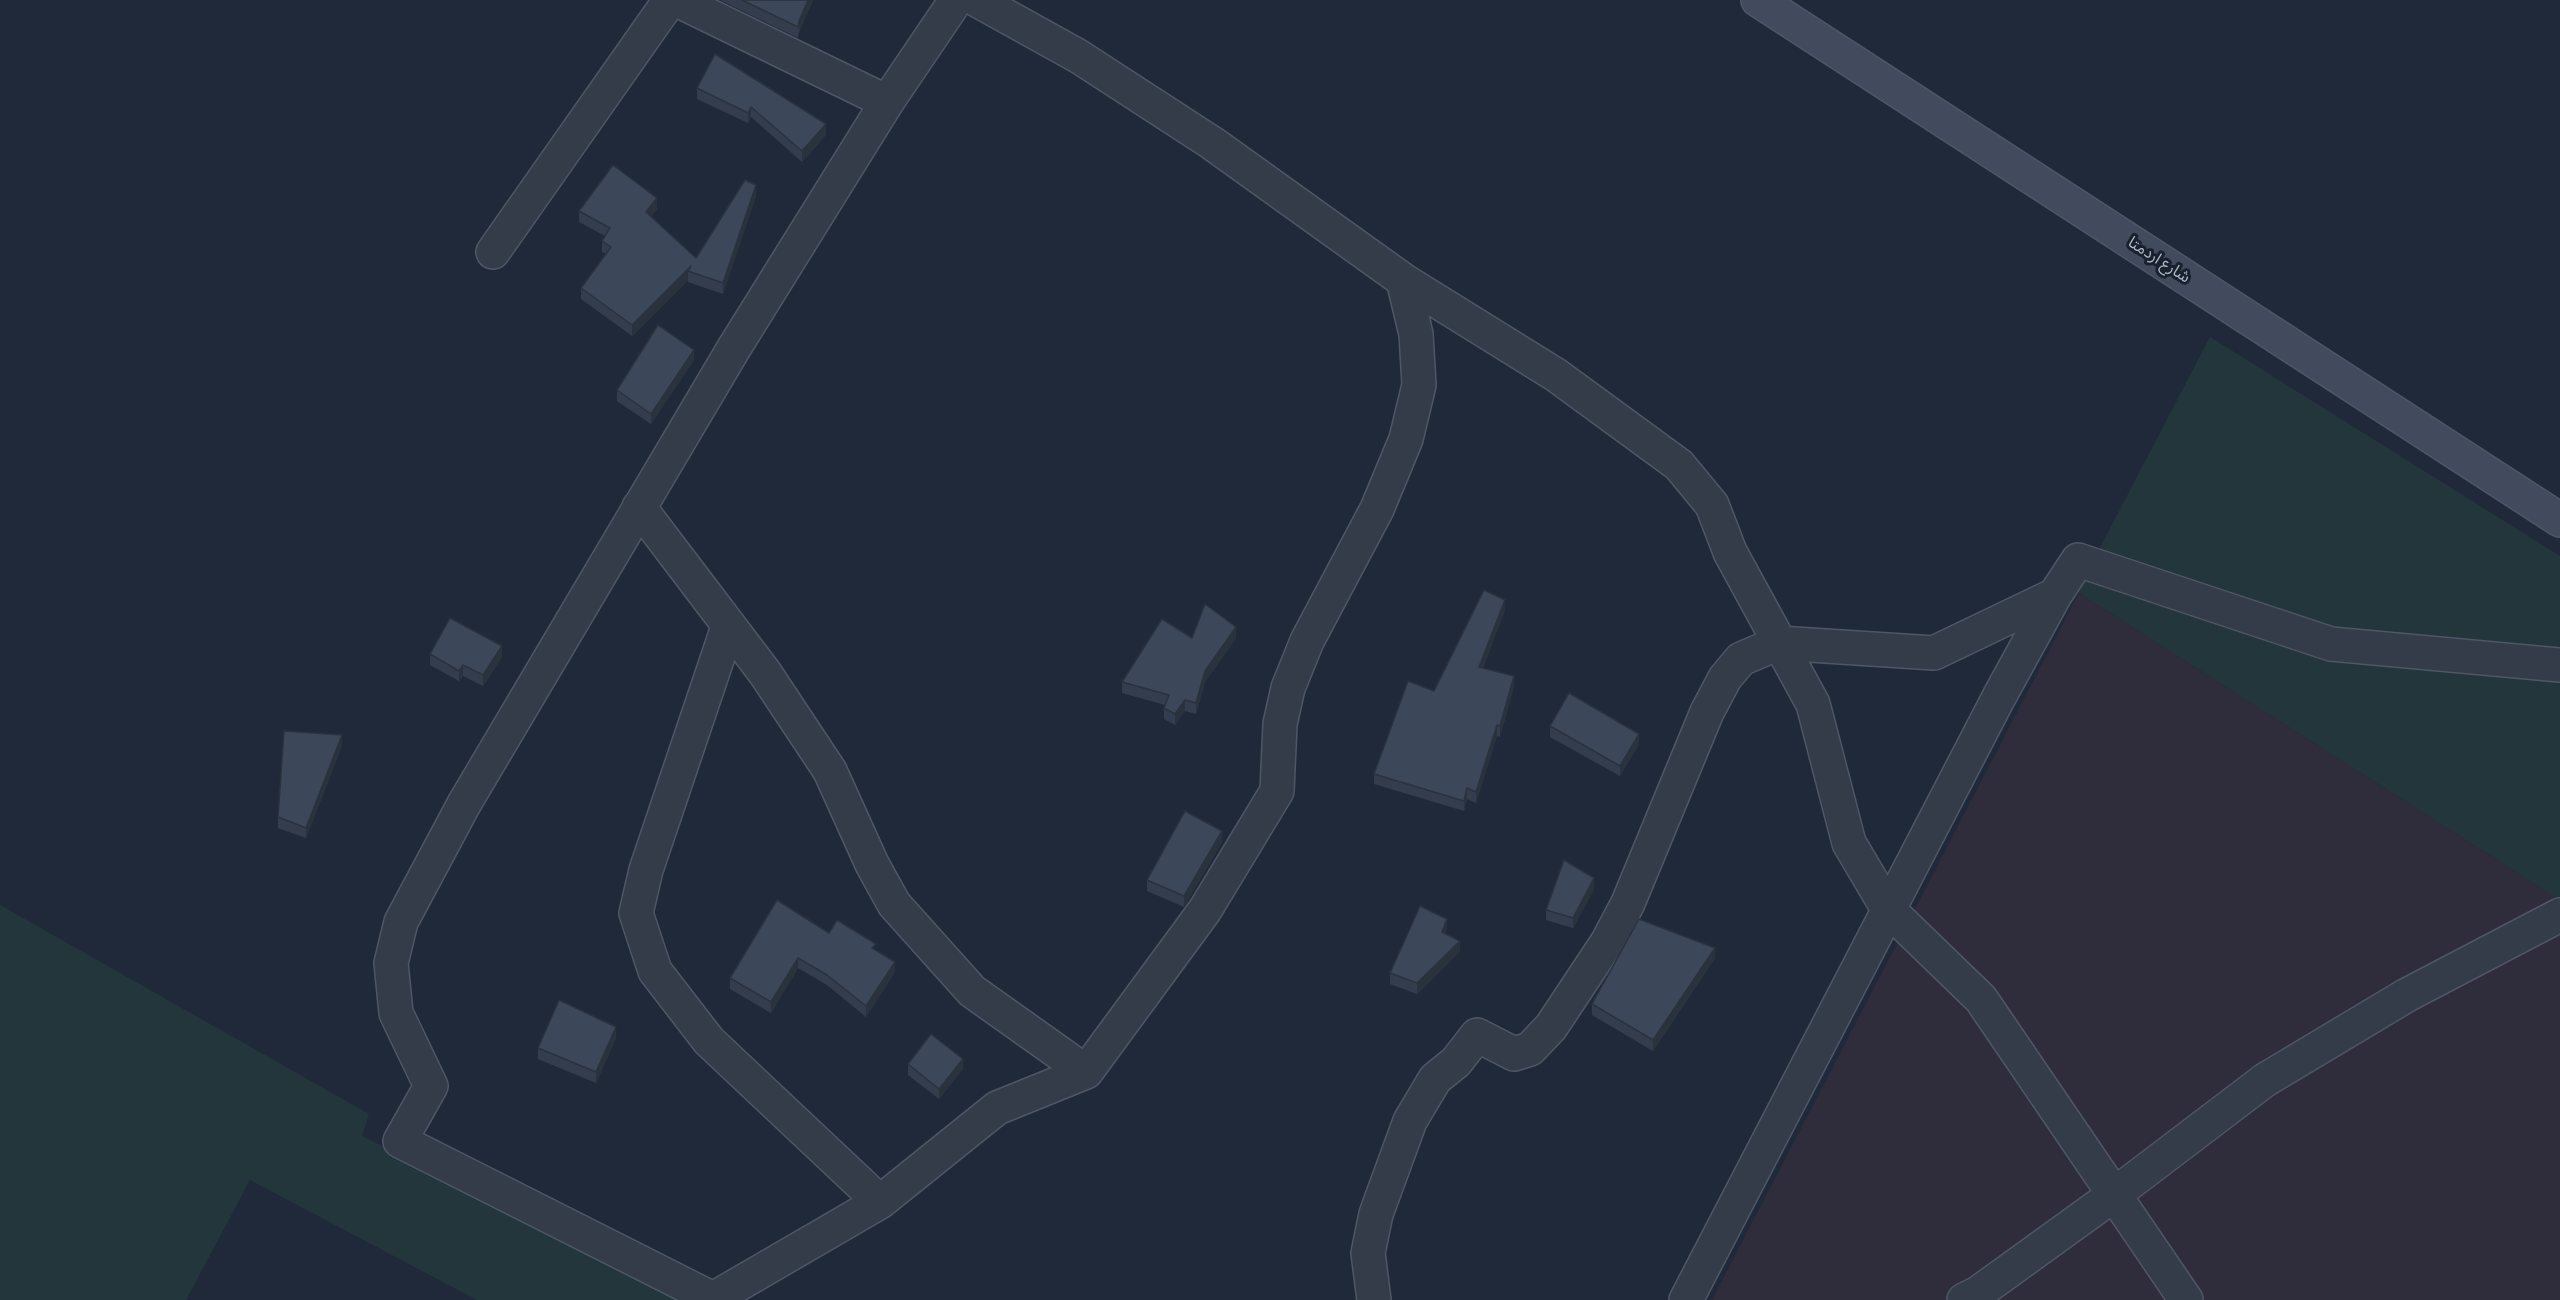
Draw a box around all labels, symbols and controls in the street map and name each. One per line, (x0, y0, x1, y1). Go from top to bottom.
street label: شارع اردمتا (2124, 233, 2194, 287)

